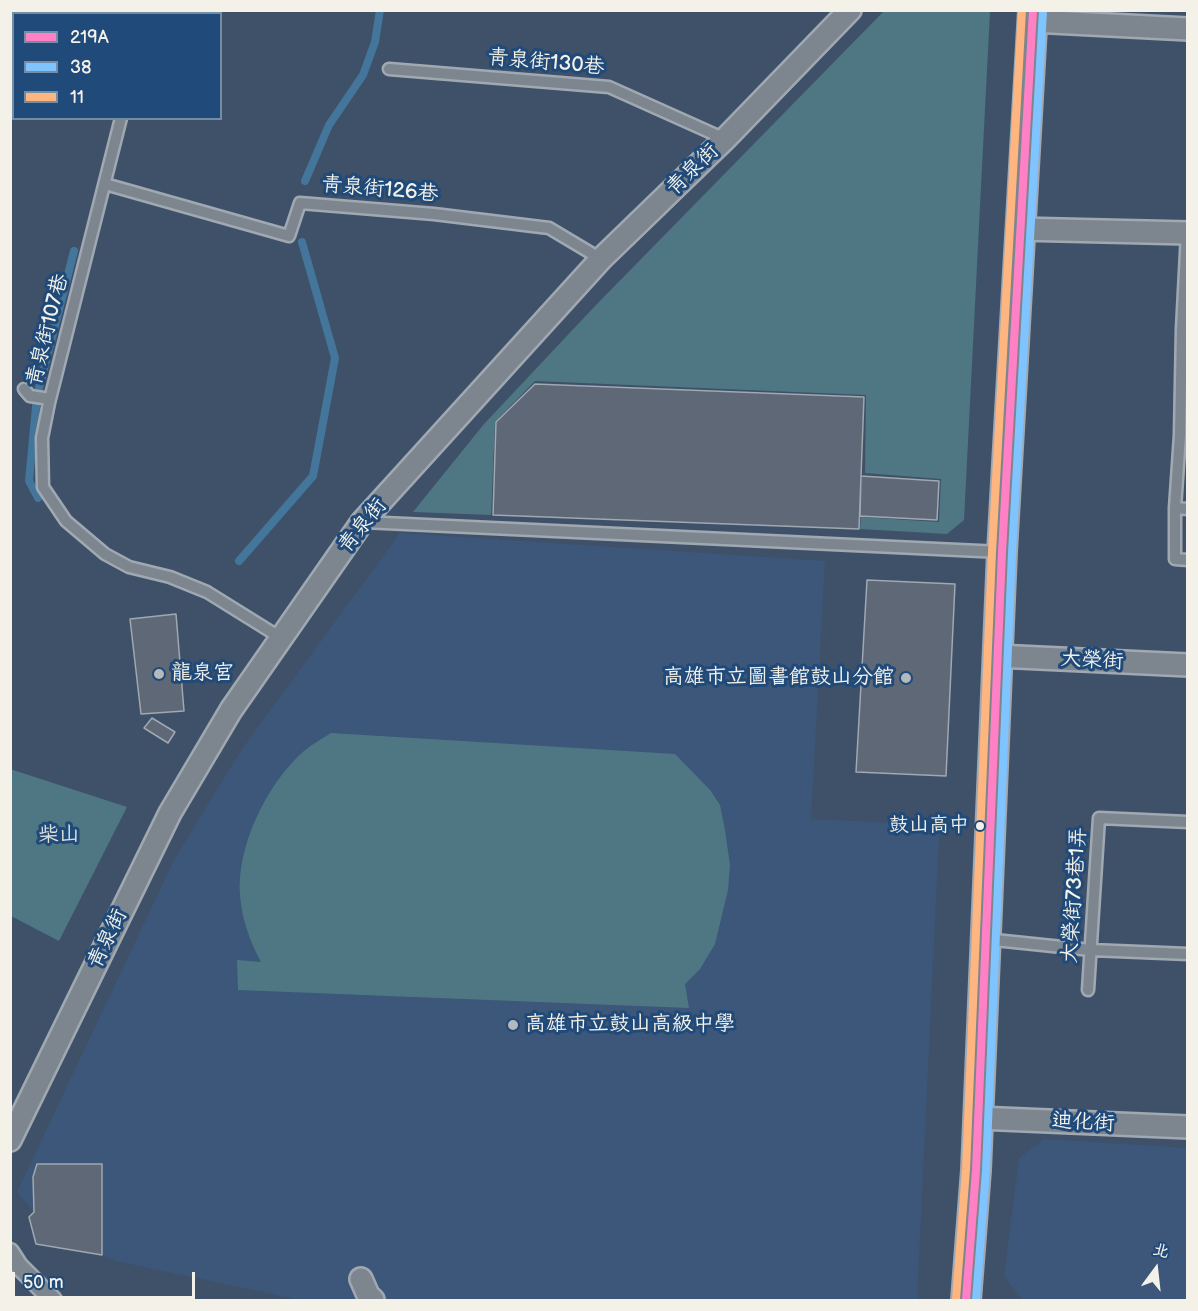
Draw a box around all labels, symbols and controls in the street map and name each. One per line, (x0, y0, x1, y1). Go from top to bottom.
legend (12, 12, 222, 120)
text: 219A (70, 27, 109, 48)
street label: 青泉街130巷 (486, 45, 606, 81)
text: 38 (70, 57, 92, 78)
text: 11 (70, 87, 84, 108)
street label: 青泉街 (662, 139, 724, 201)
street label: 青泉街126巷 (320, 172, 440, 208)
street label: 青泉街107巷 (22, 271, 74, 389)
street label: 青泉街 (333, 494, 393, 558)
street label: 大榮街 (1060, 647, 1124, 675)
place label: 龍泉宮 (171, 661, 234, 687)
place label: 高雄市立圖書館鼓山分館 (663, 665, 894, 691)
marker: 龍泉宮 (152, 667, 166, 681)
marker: 高雄市立圖書館鼓山分館 (899, 671, 913, 685)
place label: 鼓山高中 (889, 814, 969, 838)
marker: 鼓山高中 (974, 820, 986, 832)
park label: 柴山 (38, 823, 80, 849)
street label: 大榮街73巷1弄 (1058, 826, 1092, 964)
street label: 青泉街 (83, 905, 133, 973)
place label: 高雄市立鼓山高級中學 (525, 1012, 735, 1038)
marker: 高雄市立鼓山高級中學 (506, 1018, 520, 1032)
street label: 迪化街 (1051, 1109, 1115, 1137)
north arrow (1126, 1239, 1186, 1299)
text: 北 (1151, 1240, 1171, 1262)
scale bar (15, 1260, 198, 1298)
text: 50 m (23, 1272, 64, 1293)

